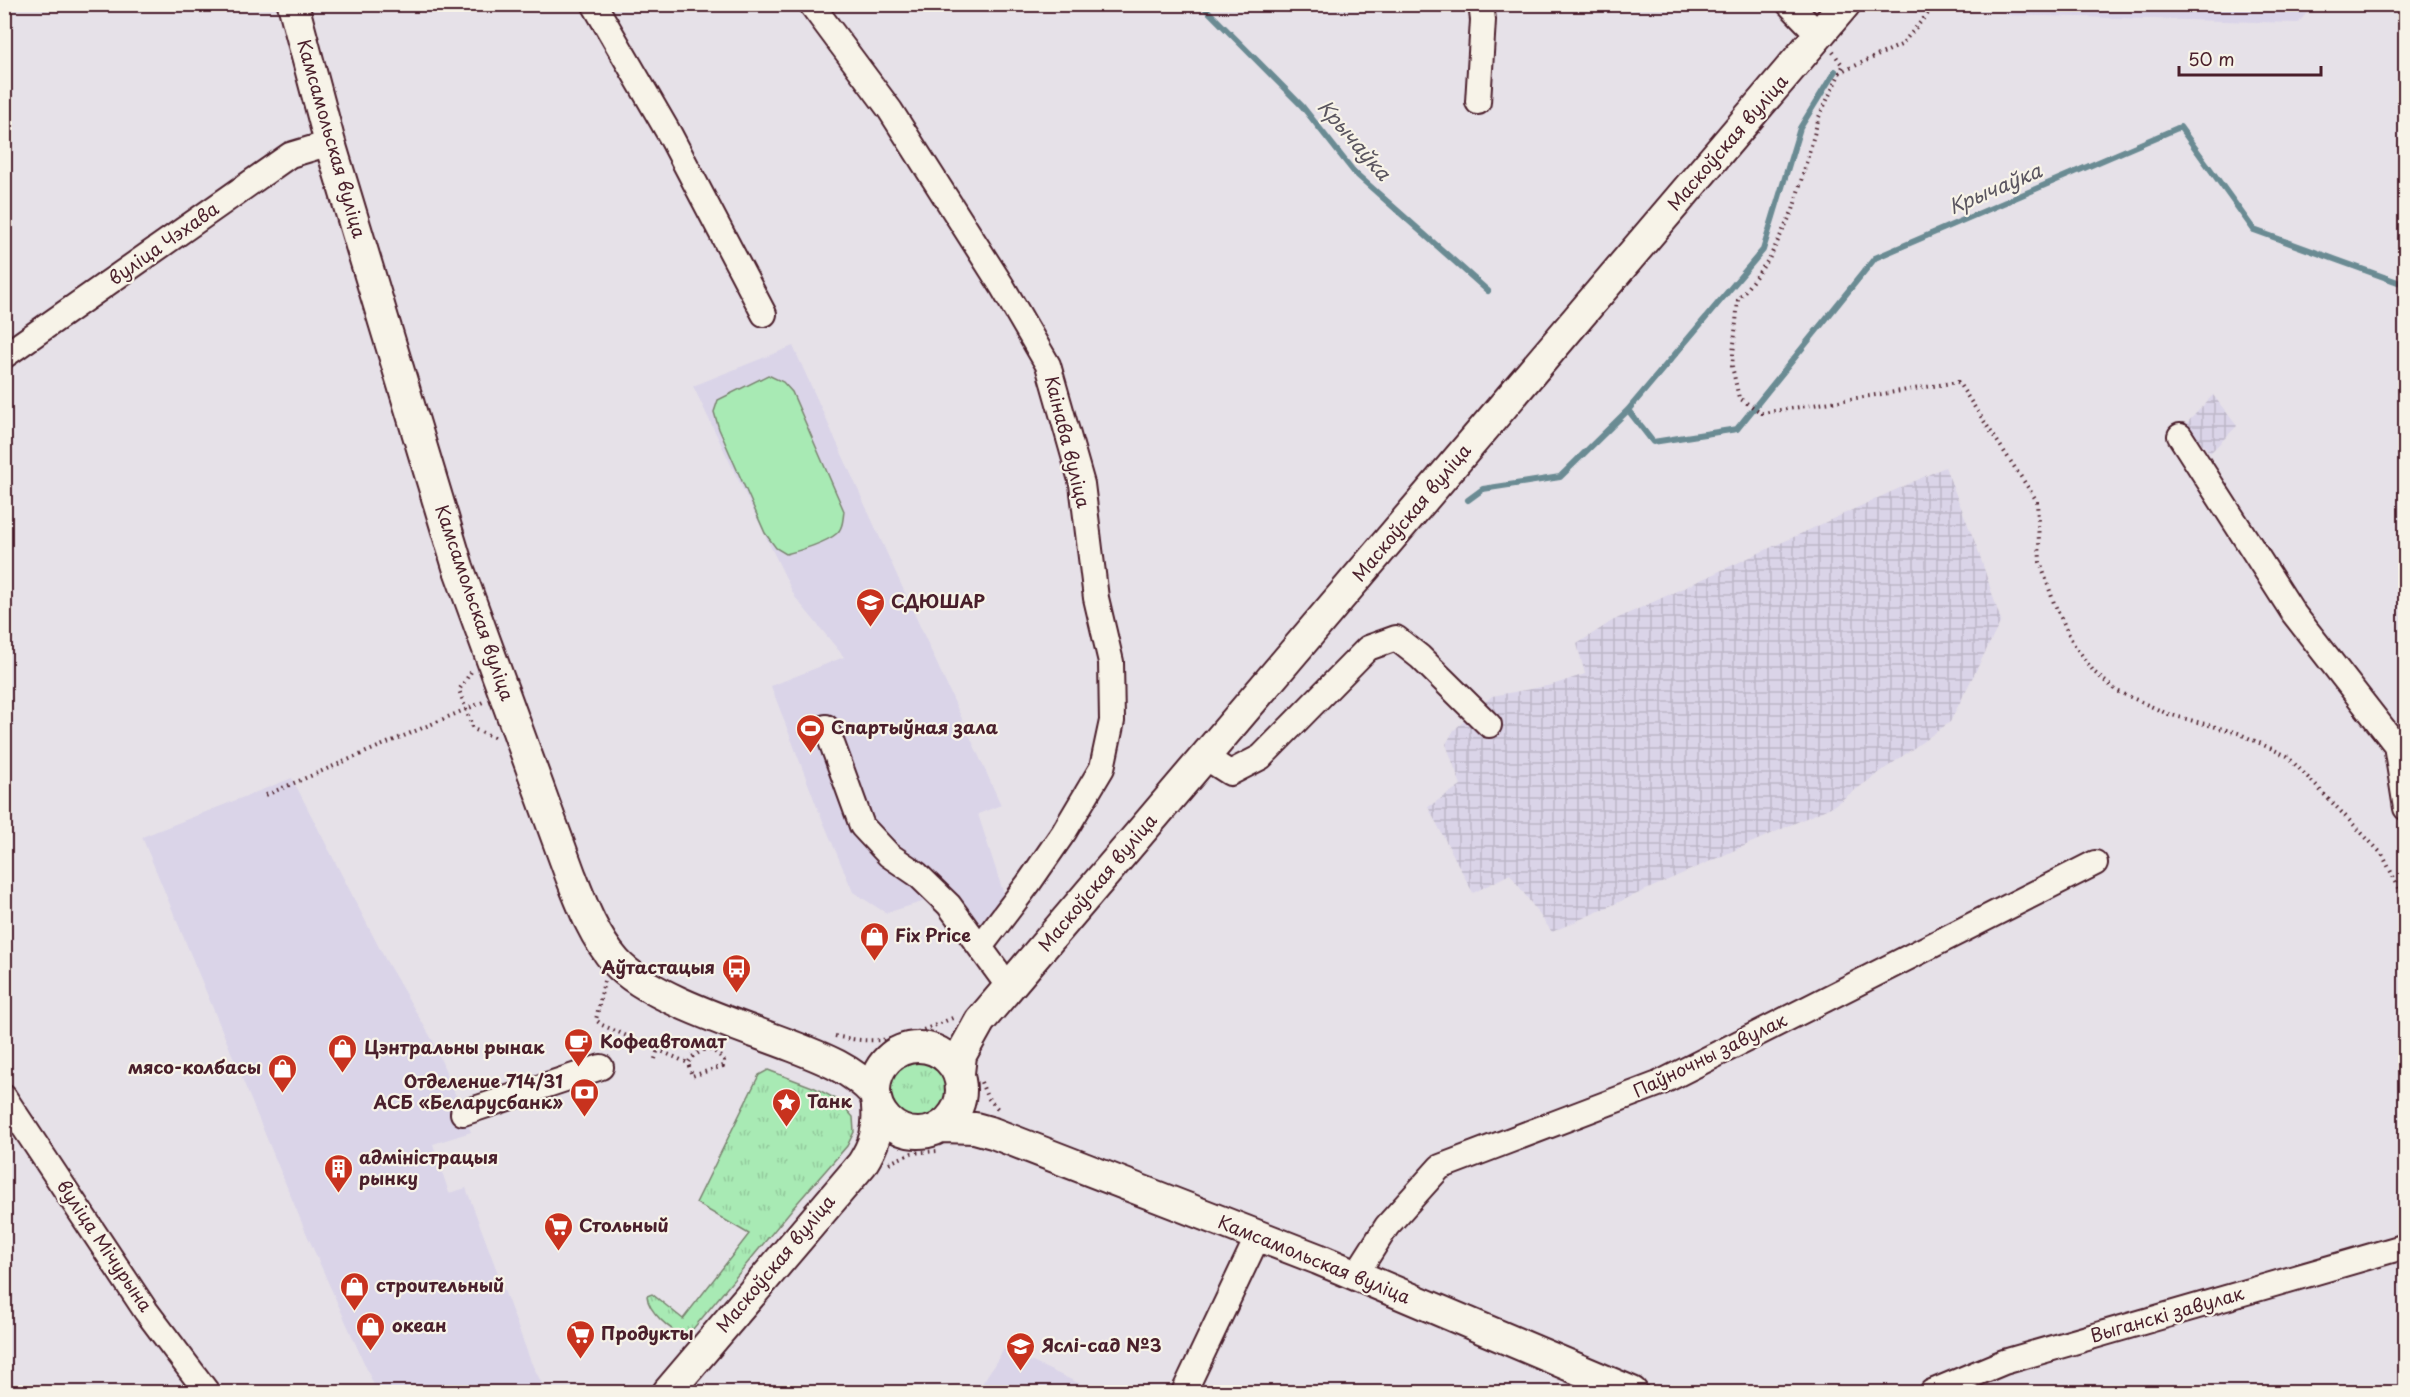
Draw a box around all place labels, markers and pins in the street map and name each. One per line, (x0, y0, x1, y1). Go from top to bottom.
school or university icon: СДЮШАР (854, 586, 886, 628)
place label: СДЮШАР (891, 587, 985, 614)
sports icon: Спартыўная зала (794, 712, 826, 754)
place label: Спартыўная зала (831, 713, 999, 740)
shop icon: Fix Price (858, 920, 890, 962)
place label: Fix Price (895, 921, 971, 948)
bus stop icon: Аўтастацыя (720, 952, 752, 994)
place label: Аўтастацыя (601, 953, 715, 980)
cafe icon: Кофеавтомат (563, 1026, 595, 1068)
place label: Кофеавтомат (600, 1027, 727, 1054)
shop icon: Цэнтральны рынак (327, 1032, 359, 1074)
place label: Цэнтральны рынак (364, 1033, 545, 1060)
shop icon: мясо-колбасы (266, 1052, 298, 1094)
place label: мясо-колбасы (128, 1053, 261, 1080)
place label: Отделение 714/31 АСБ «Беларусбанк» (373, 1067, 563, 1115)
bank icon: Отделение 714/31 АСБ «Беларусбанк» (568, 1076, 600, 1118)
place icon: Танк (770, 1086, 802, 1128)
place label: Танк (807, 1087, 852, 1114)
place label: адміністрацыя рынку (359, 1143, 498, 1191)
building icon: адміністрацыя рынку (322, 1152, 354, 1194)
supermarket icon: Стольный (542, 1210, 574, 1252)
place label: Стольный (579, 1211, 669, 1238)
shop icon: строительный (339, 1270, 371, 1312)
place label: строительный (376, 1271, 504, 1298)
shop icon: океан (355, 1310, 387, 1352)
place label: океан (392, 1311, 447, 1338)
supermarket icon: Продукты (564, 1318, 596, 1360)
place label: Продукты (601, 1319, 694, 1346)
school or university icon: Яслі-сад №3 (1005, 1330, 1037, 1372)
place label: Яслі-сад №3 (1041, 1331, 1162, 1358)

